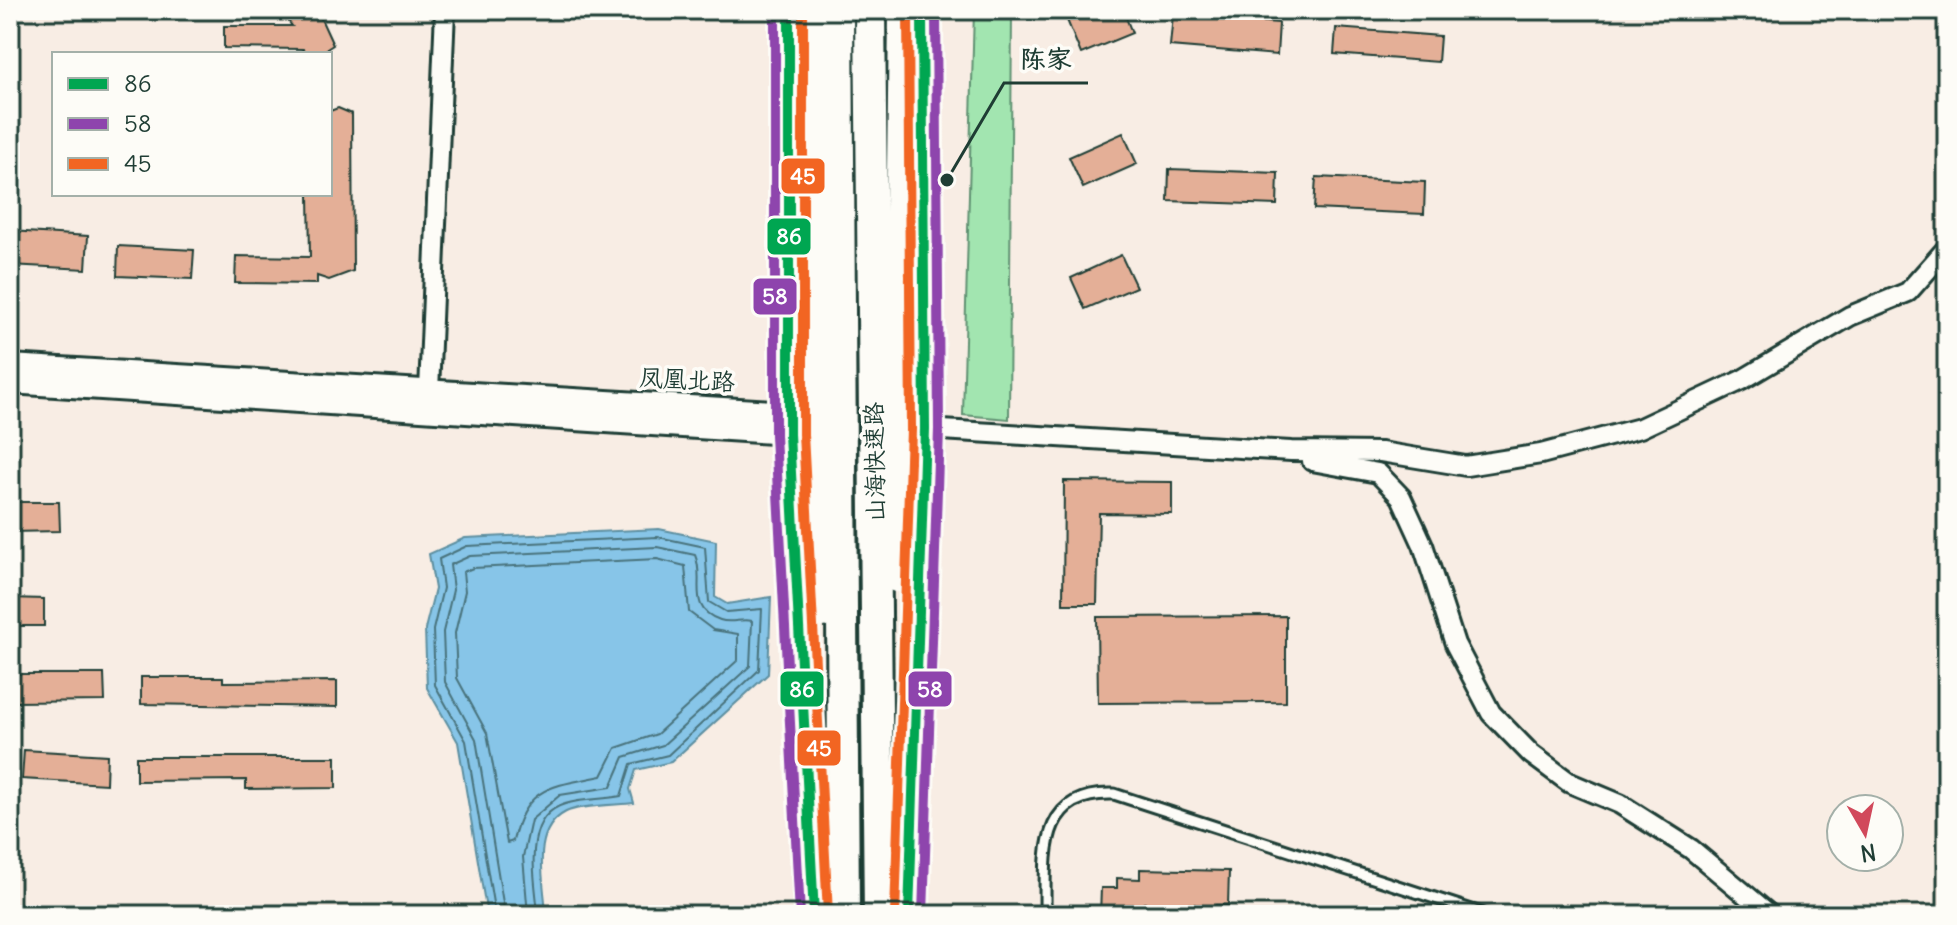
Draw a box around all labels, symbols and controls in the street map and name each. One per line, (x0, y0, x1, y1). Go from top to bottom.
callout: 陈家 (1004, 33, 1088, 83)
text: 陈家 (1020, 42, 1072, 75)
legend (52, 52, 332, 196)
text: 86 (124, 68, 152, 98)
text: 58 (124, 108, 152, 138)
text: 45 (124, 148, 152, 178)
line badge: 45 (780, 157, 826, 195)
text: 45 (790, 162, 816, 190)
line badge: 86 (766, 217, 812, 256)
text: 86 (776, 222, 802, 250)
line badge: 58 (752, 277, 798, 316)
text: 58 (762, 282, 788, 310)
street label: 凤凰北路 (638, 362, 736, 396)
street label: 山海快速路 (858, 402, 890, 522)
line badge: 86 (779, 670, 825, 708)
line badge: 58 (907, 670, 953, 708)
text: 86 (789, 675, 815, 703)
text: 58 (917, 675, 943, 703)
line badge: 45 (796, 729, 842, 767)
text: 45 (806, 734, 832, 762)
north arrow (1825, 793, 1905, 873)
text: N (1858, 838, 1878, 868)

